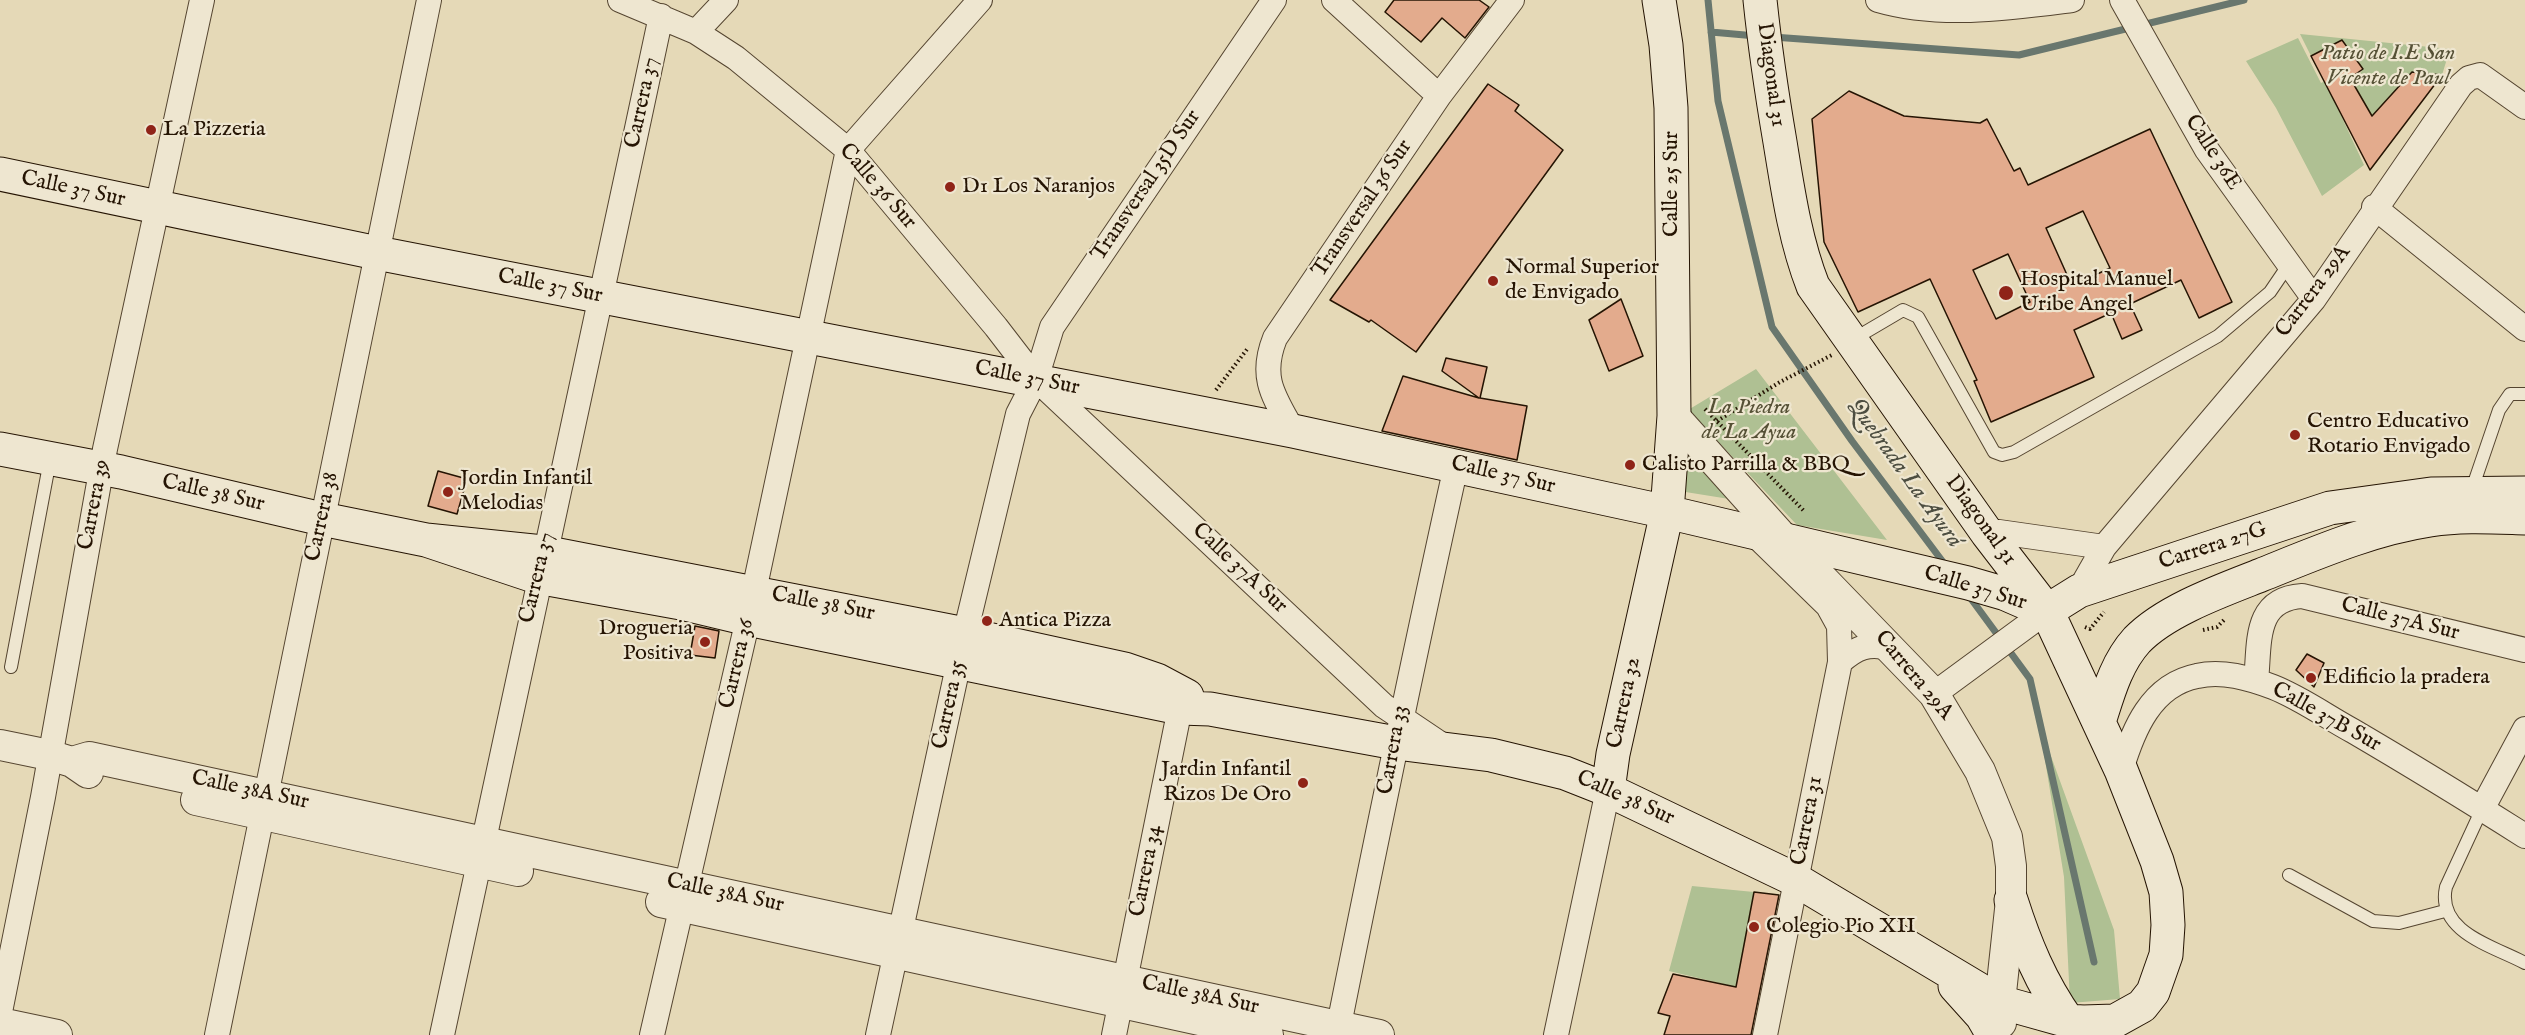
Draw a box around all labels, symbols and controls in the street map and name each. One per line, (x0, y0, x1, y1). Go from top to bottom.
street label: Diagonal 31 (1750, 21, 1790, 129)
park label: Patio de I.E San Vicente de Paul (2321, 41, 2455, 92)
street label: Carrera 37 (620, 55, 666, 151)
street label: Transversal 35D Sur (1087, 105, 1207, 267)
street label: Calle 36E (2178, 110, 2246, 196)
place label: La Pizzeria (163, 117, 265, 143)
marker: La Pizzeria (144, 123, 158, 137)
street label: Calle 25 Sur (1659, 131, 1685, 237)
street label: Transversal 36 Sur (1307, 135, 1419, 283)
street label: Calle 36 Sur (833, 139, 921, 235)
street label: Calle 37 Sur (18, 166, 128, 214)
place label: D1 Los Naranjos (962, 174, 1115, 200)
marker: D1 Los Naranjos (943, 180, 957, 194)
street label: Carrera 29A (2271, 241, 2357, 343)
place label: Normal Superior de Envigado (1505, 255, 1659, 306)
street label: Calle 37 Sur (495, 264, 605, 310)
place label: Hospital Manuel Uribe Angel (2020, 267, 2173, 318)
marker: Normal Superior de Envigado (1486, 274, 1500, 288)
marker: Hospital Manuel Uribe Angel (1997, 284, 2015, 302)
street label: Calle 37 Sur (972, 356, 1082, 402)
water label: Quebrada La Ayurá (1840, 394, 1968, 554)
park label: La Piedra de La Ayua (1702, 395, 1796, 446)
place label: Centro Educativo Rotario Envigado (2307, 409, 2470, 460)
marker: Centro Educativo Rotario Envigado (2288, 428, 2302, 442)
street label: Calle 37 Sur (1448, 451, 1558, 501)
place label: Calisto Parrilla & BBQ (1642, 452, 1850, 478)
street label: Carrera 39 (73, 457, 117, 553)
marker: Calisto Parrilla & BBQ (1623, 458, 1637, 472)
place label: Jordin Infantil Melodias (460, 466, 592, 518)
street label: Calle 38 Sur (159, 469, 267, 519)
street label: Carrera 38 (301, 470, 345, 564)
street label: Diagonal 31 (1938, 471, 2022, 571)
marker: Jordin Infantil Melodias (441, 485, 455, 499)
street label: Carrera 27G (2156, 517, 2270, 577)
street label: Calle 37A Sur (1186, 518, 1292, 620)
street label: Carrera 37 (515, 530, 561, 626)
street label: Calle 37 Sur (1920, 561, 2030, 617)
street label: Calle 38 Sur (769, 582, 877, 628)
street label: Calle 37A Sur (2338, 593, 2462, 647)
place label: Antica Pizza (999, 608, 1111, 634)
marker: Antica Pizza (980, 614, 994, 628)
place label: Drogueria Positiva (598, 616, 693, 668)
street label: Carrera 36 (715, 617, 761, 711)
street label: Carrera 29A (1868, 626, 1958, 726)
marker: Drogueria Positiva (698, 635, 712, 649)
street label: Carrera 32 (1602, 655, 1648, 751)
street label: Carrera 35 (928, 658, 972, 752)
place label: Edificio la pradera (2323, 665, 2490, 691)
marker: Edificio la pradera (2304, 671, 2318, 685)
street label: Calle 37B Sur (2267, 677, 2385, 759)
street label: Carrera 33 (1373, 703, 1415, 797)
place label: Jardin Infantil Rizos De Oro (1161, 757, 1291, 808)
street label: Calle 38A Sur (189, 766, 311, 816)
street label: Calle 38 Sur (1572, 766, 1678, 832)
street label: Carrera 31 (1786, 774, 1830, 868)
marker: Jardin Infantil Rizos De Oro (1296, 776, 1310, 790)
street label: Carrera 34 (1125, 823, 1169, 919)
street label: Calle 38A Sur (664, 869, 786, 919)
place label: Colegio Pio XII (1766, 914, 1916, 940)
marker: Colegio Pio XII (1747, 920, 1761, 934)
street label: Calle 38A Sur (1139, 971, 1261, 1021)

